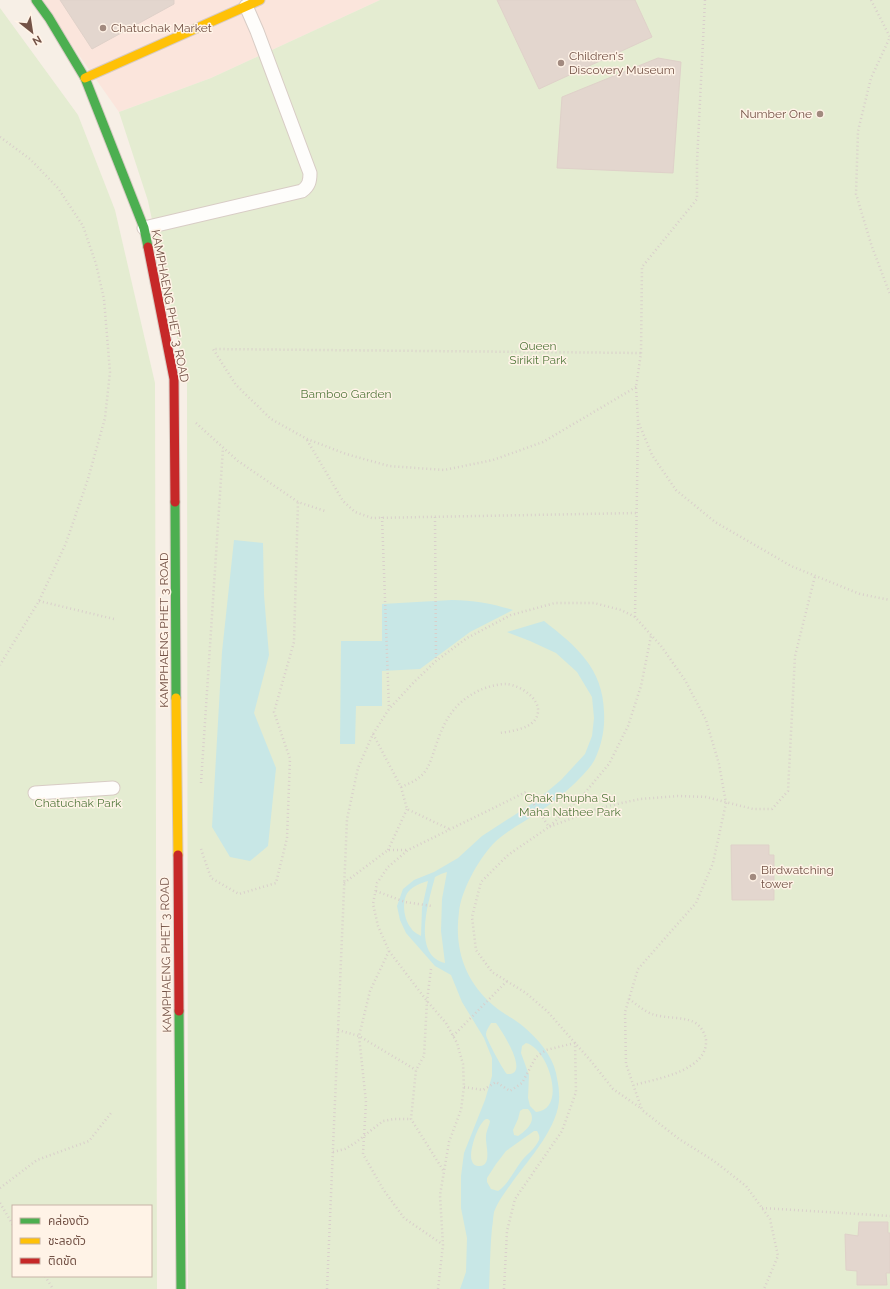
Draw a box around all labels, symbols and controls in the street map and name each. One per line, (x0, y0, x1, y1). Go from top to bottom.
north arrow (12, 12, 52, 52)
place label: Chatuchak Market (111, 21, 212, 35)
marker: Chatuchak Market (98, 23, 108, 33)
text: N (30, 32, 44, 48)
place label: Children's Discovery Museum (569, 49, 675, 77)
marker: Children's Discovery Museum (556, 58, 566, 68)
place label: Number One (740, 107, 812, 121)
marker: Number One (815, 109, 825, 119)
street label: KAMPHAENG PHET 3 ROAD (148, 228, 192, 384)
park label: Queen Sirikit Park (509, 339, 567, 367)
park label: Bamboo Garden (301, 387, 392, 401)
street label: KAMPHAENG PHET 3 ROAD (157, 552, 171, 708)
park label: Chak Phupha Su Maha Nathee Park (519, 791, 622, 819)
park label: Chatuchak Park (35, 796, 122, 810)
place label: Birdwatching tower (761, 863, 834, 891)
marker: Birdwatching tower (748, 872, 758, 882)
street label: KAMPHAENG PHET 3 ROAD (158, 877, 174, 1033)
legend (12, 1205, 152, 1277)
text: คล่องตัว (48, 1214, 89, 1228)
text: ชะลอตัว (48, 1234, 86, 1248)
text: ติดขัด (48, 1254, 77, 1268)

